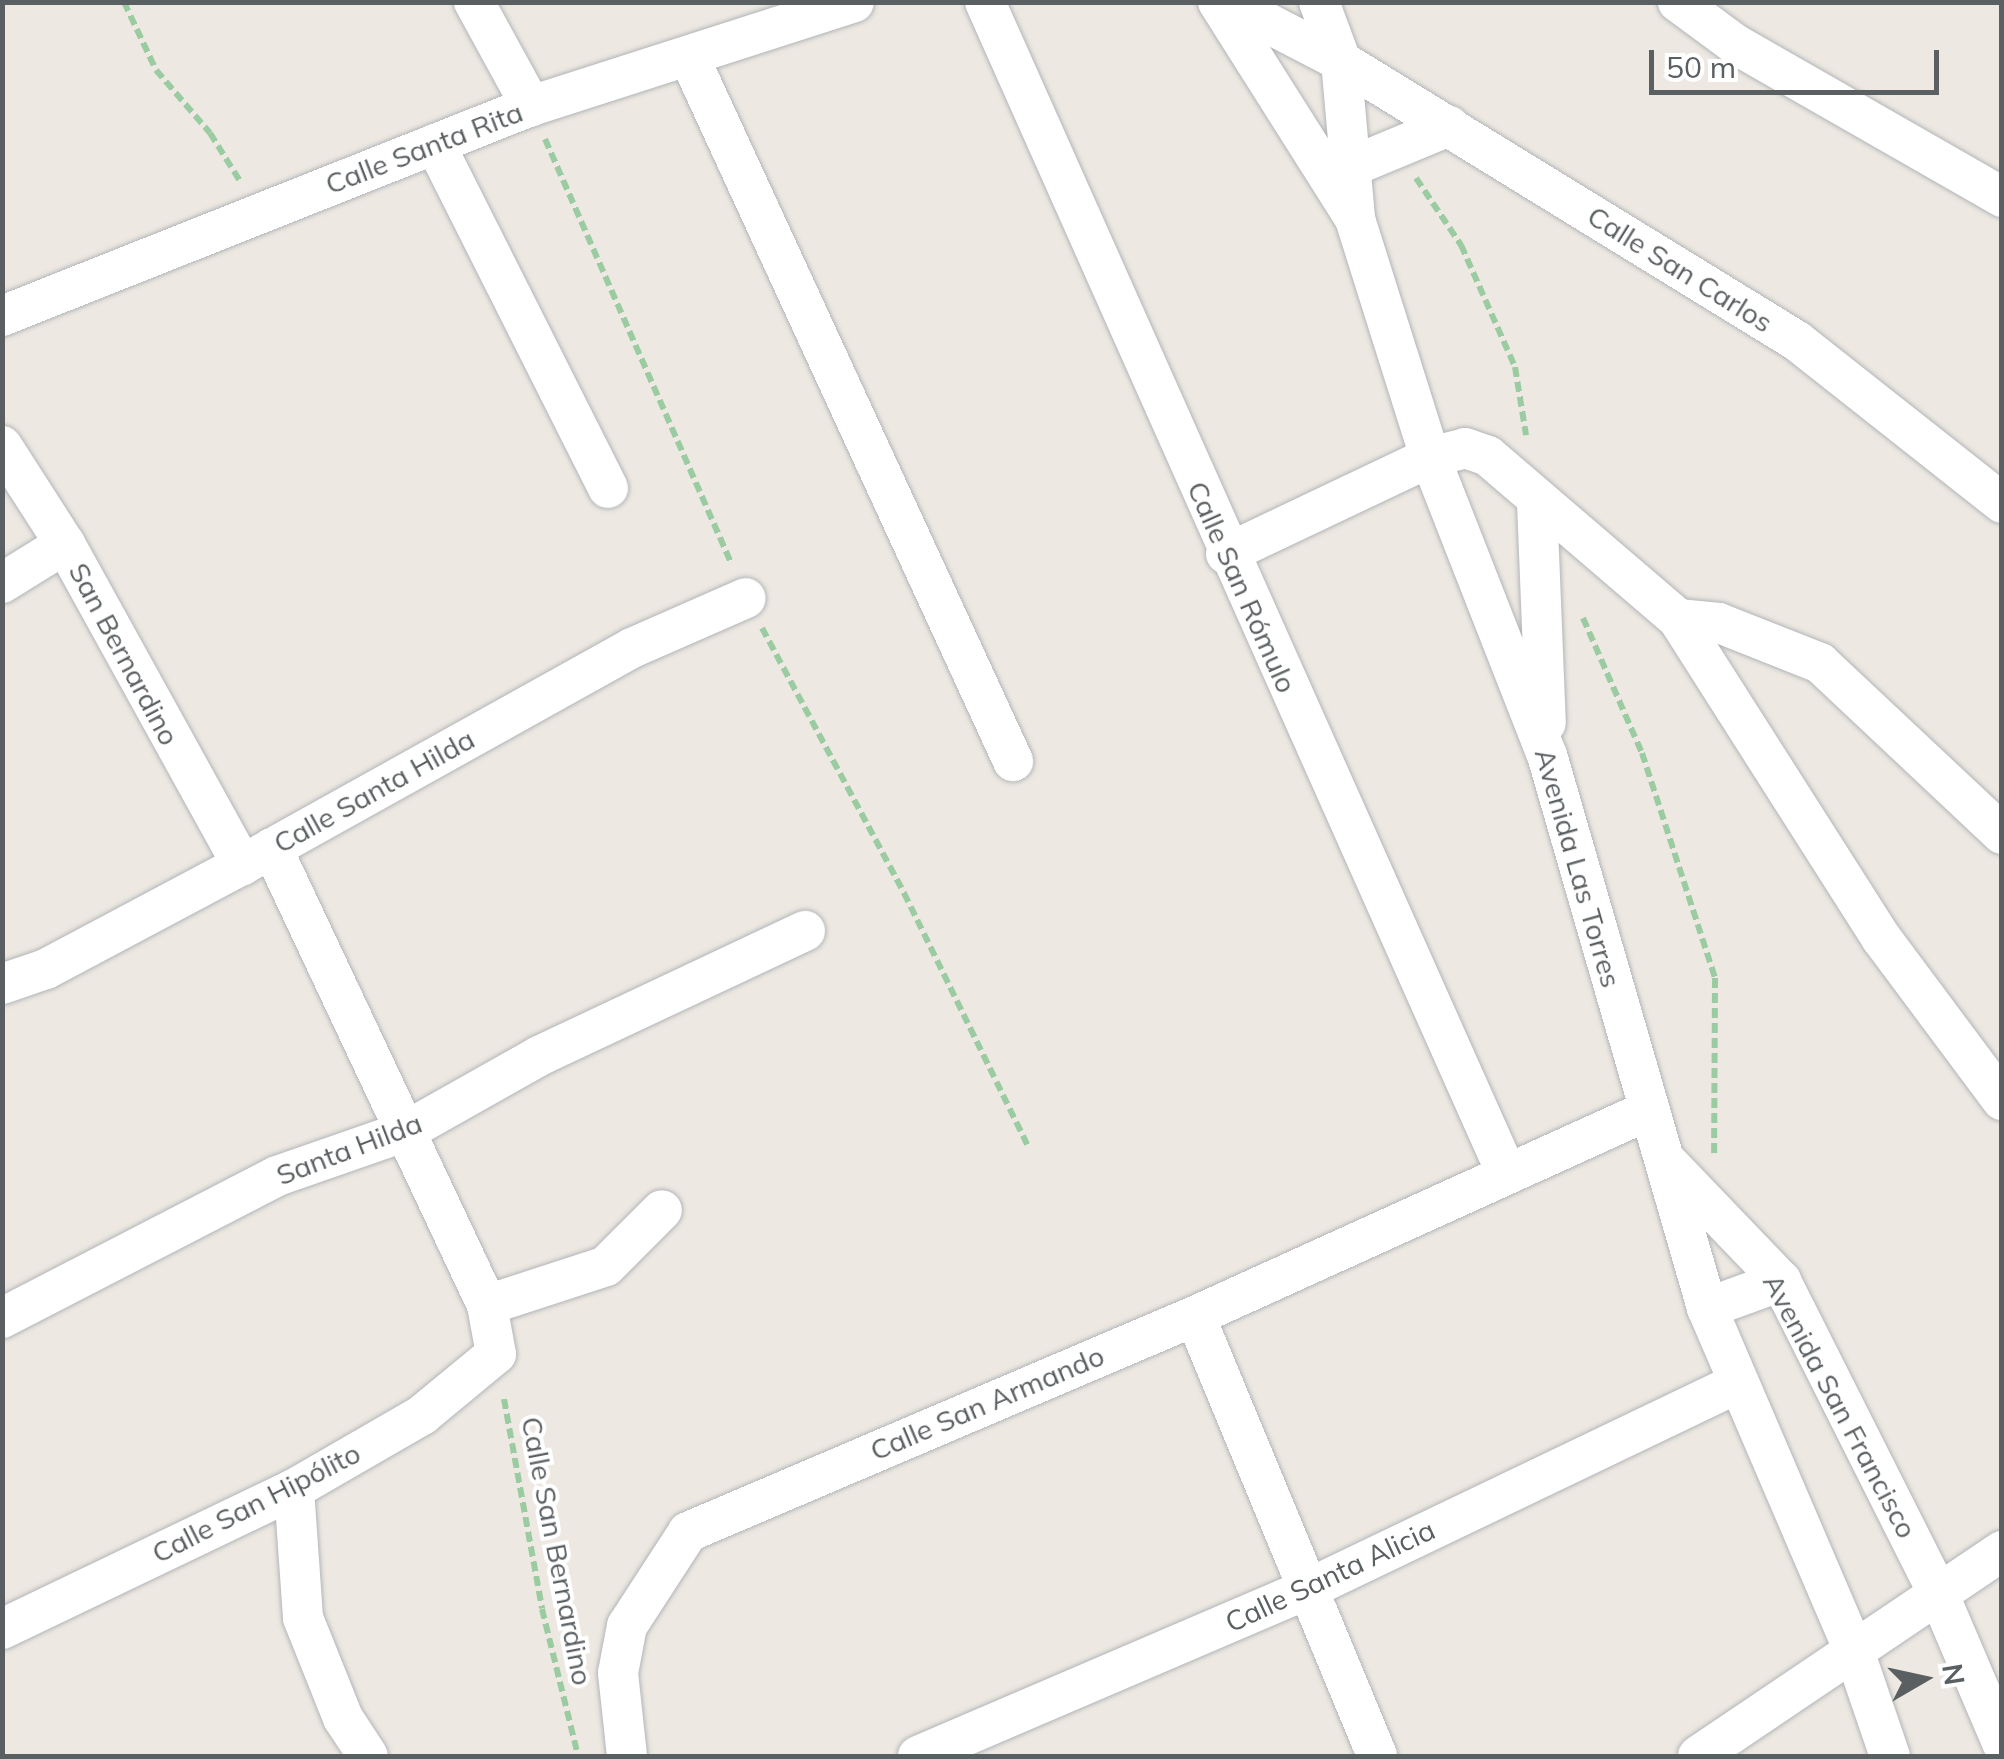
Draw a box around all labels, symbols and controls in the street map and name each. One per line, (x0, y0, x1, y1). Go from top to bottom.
scale bar (1654, 30, 1944, 92)
text: 50 m (1666, 48, 1736, 86)
street label: Calle Santa Rita (321, 95, 527, 201)
street label: Calle San Carlos (1581, 199, 1779, 339)
street label: Calle San Rómulo (1180, 476, 1304, 698)
street label: San Bernardino (62, 557, 186, 751)
street label: Calle Santa Hilda (268, 722, 480, 860)
street label: Avenida Las Torres (1528, 745, 1628, 991)
street label: Santa Hilda (272, 1106, 426, 1192)
street label: Avenida San Francisco (1756, 1268, 1924, 1544)
street label: Calle San Armando (865, 1339, 1109, 1467)
street label: Calle San Bernardino (514, 1414, 600, 1688)
street label: Calle San Hipólito (146, 1436, 366, 1570)
street label: Calle Santa Alicia (1220, 1513, 1440, 1639)
north arrow (1874, 1629, 1974, 1729)
text: N (1935, 1661, 1973, 1687)

